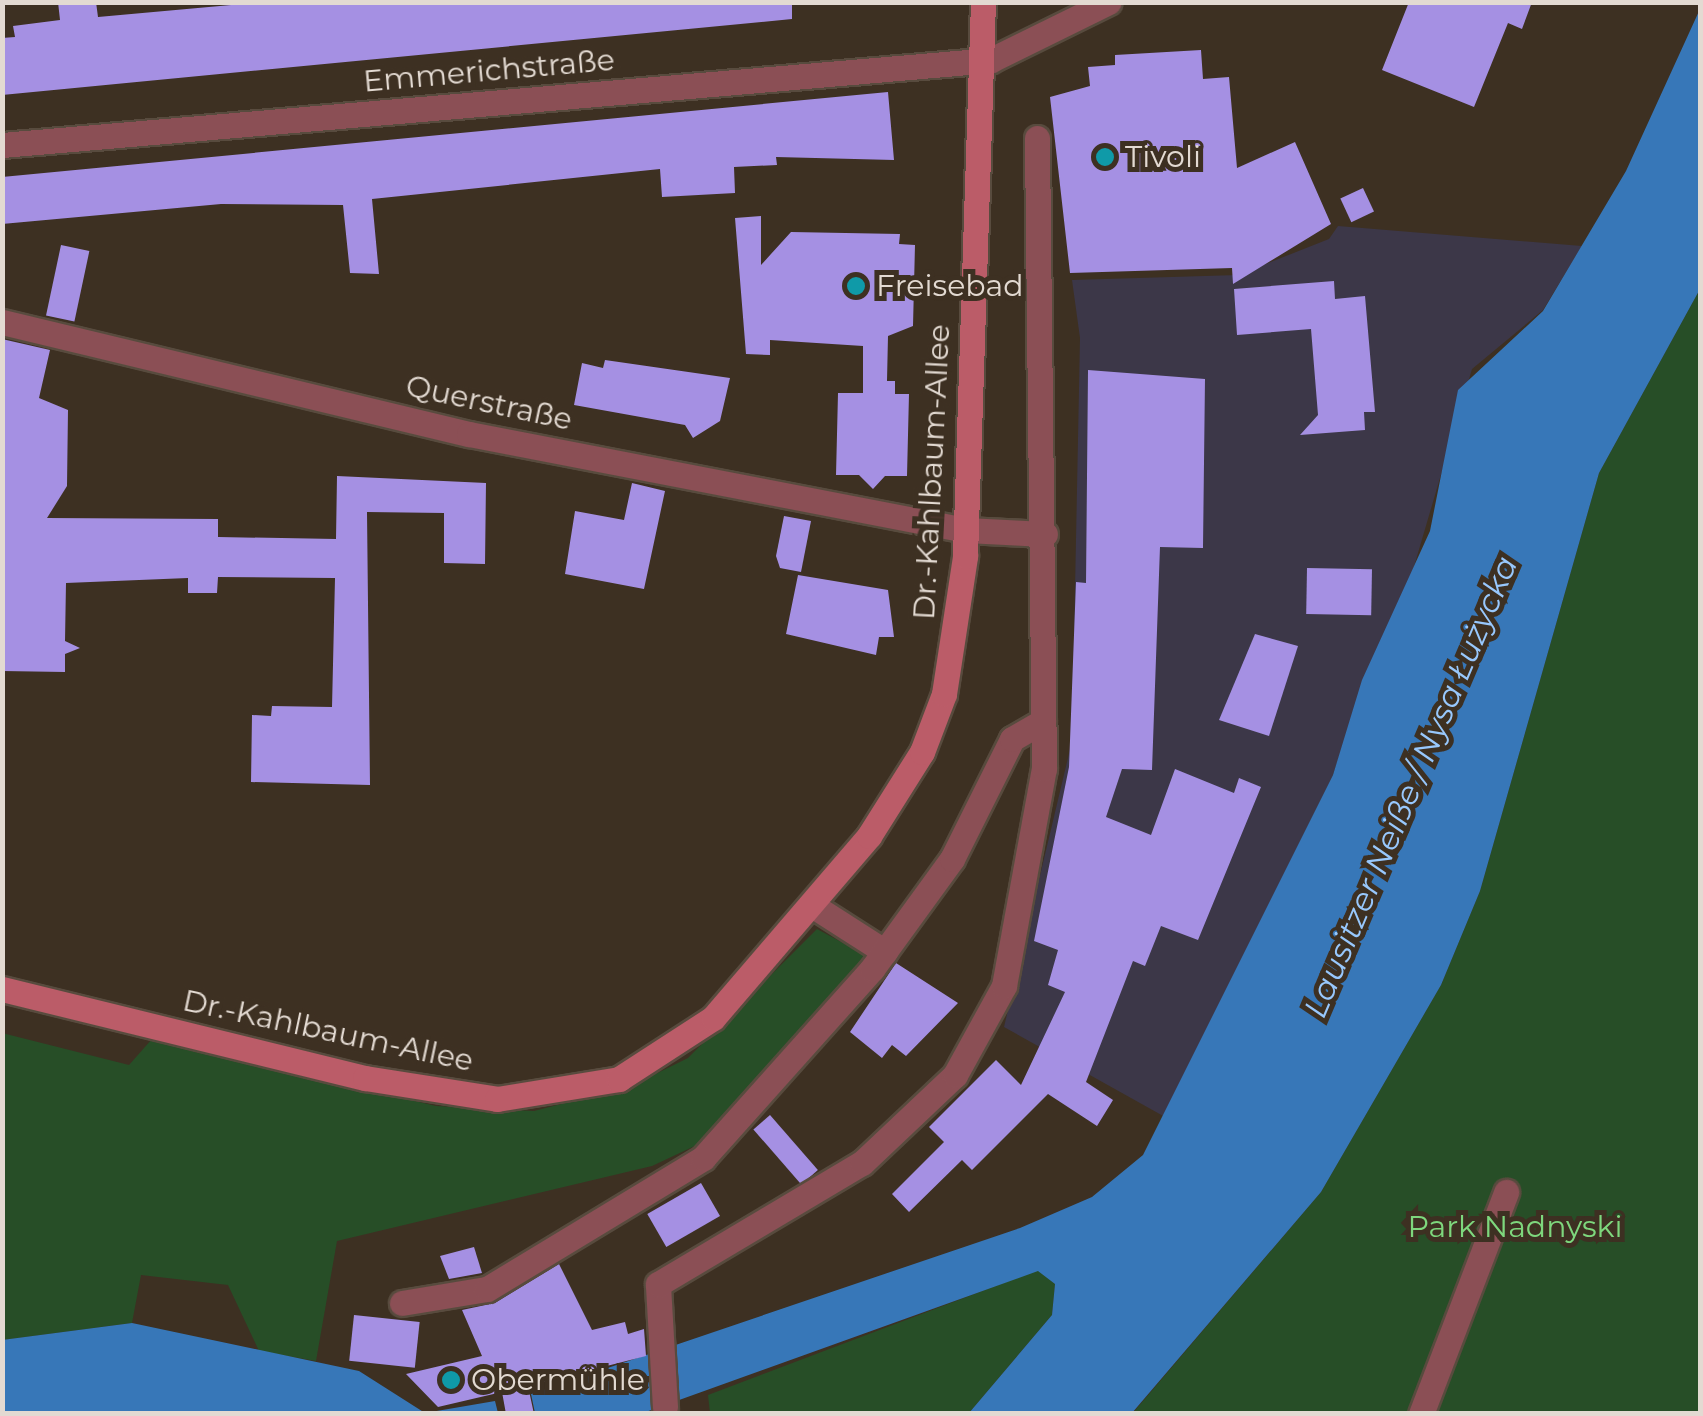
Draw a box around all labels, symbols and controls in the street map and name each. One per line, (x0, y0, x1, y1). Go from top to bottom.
street label: Emmerichstraße (362, 42, 616, 100)
place label: Tivoli (1125, 139, 1201, 175)
marker: Tivoli (1094, 146, 1116, 168)
place label: Freisebad (876, 268, 1024, 304)
marker: Freisebad (845, 275, 867, 297)
street label: Dr.-Kahlbaum-Allee (906, 323, 958, 621)
street label: Querstraße (403, 368, 575, 438)
water label: Lausitzer Neiße / Nysa Łużycka (1296, 551, 1526, 1023)
street label: Dr.-Kahlbaum-Allee (180, 983, 476, 1079)
park label: Park Nadnyski (1407, 1209, 1623, 1245)
place label: Obermühle (471, 1362, 645, 1398)
marker: Obermühle (440, 1369, 462, 1391)

